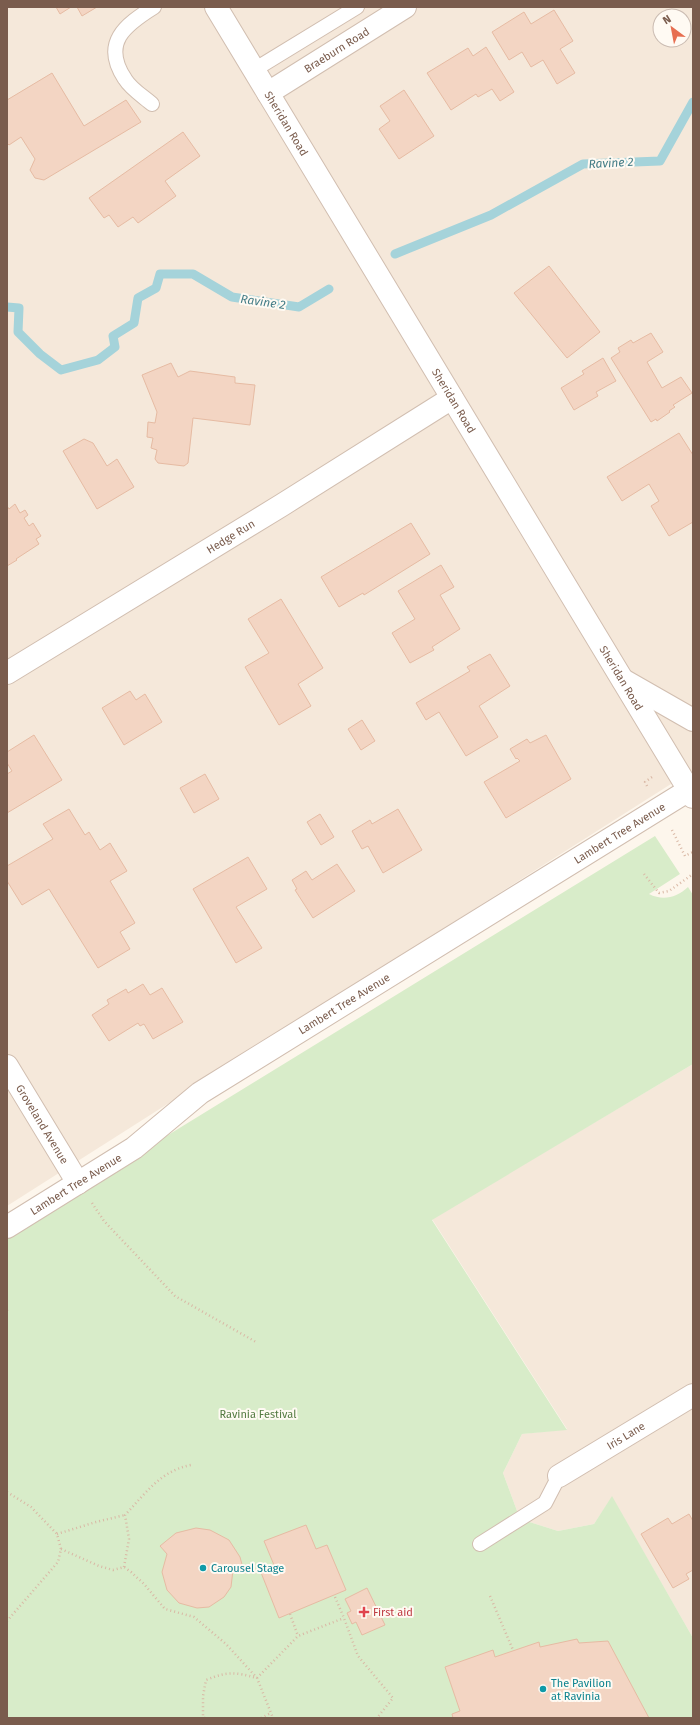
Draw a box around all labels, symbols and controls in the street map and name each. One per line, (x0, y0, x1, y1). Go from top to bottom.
north arrow (652, 8, 692, 48)
text: N (660, 12, 674, 27)
street label: Braeburn Road (302, 25, 372, 76)
street label: Sheridan Road (261, 89, 310, 158)
water label: Ravine 2 (588, 155, 634, 171)
water label: Ravine 2 (240, 292, 286, 312)
street label: Sheridan Road (429, 366, 478, 436)
street label: Hedge Run (204, 517, 257, 556)
street label: Sheridan Road (596, 644, 645, 713)
street label: Lambert Tree Avenue (572, 800, 668, 867)
street label: Lambert Tree Avenue (296, 971, 393, 1037)
street label: Groveland Avenue (13, 1082, 71, 1166)
street label: Lambert Tree Avenue (28, 1151, 124, 1218)
park label: Ravinia Festival (220, 1408, 296, 1421)
street label: Iris Lane (604, 1420, 648, 1453)
place label: Carousel Stage (211, 1562, 284, 1575)
marker: Carousel Stage (198, 1563, 208, 1573)
marker: First aid (358, 1606, 370, 1618)
place label: First aid (373, 1606, 413, 1619)
place label: The Pavilion at Ravinia (551, 1677, 611, 1703)
marker: The Pavilion at Ravinia (538, 1684, 548, 1694)

